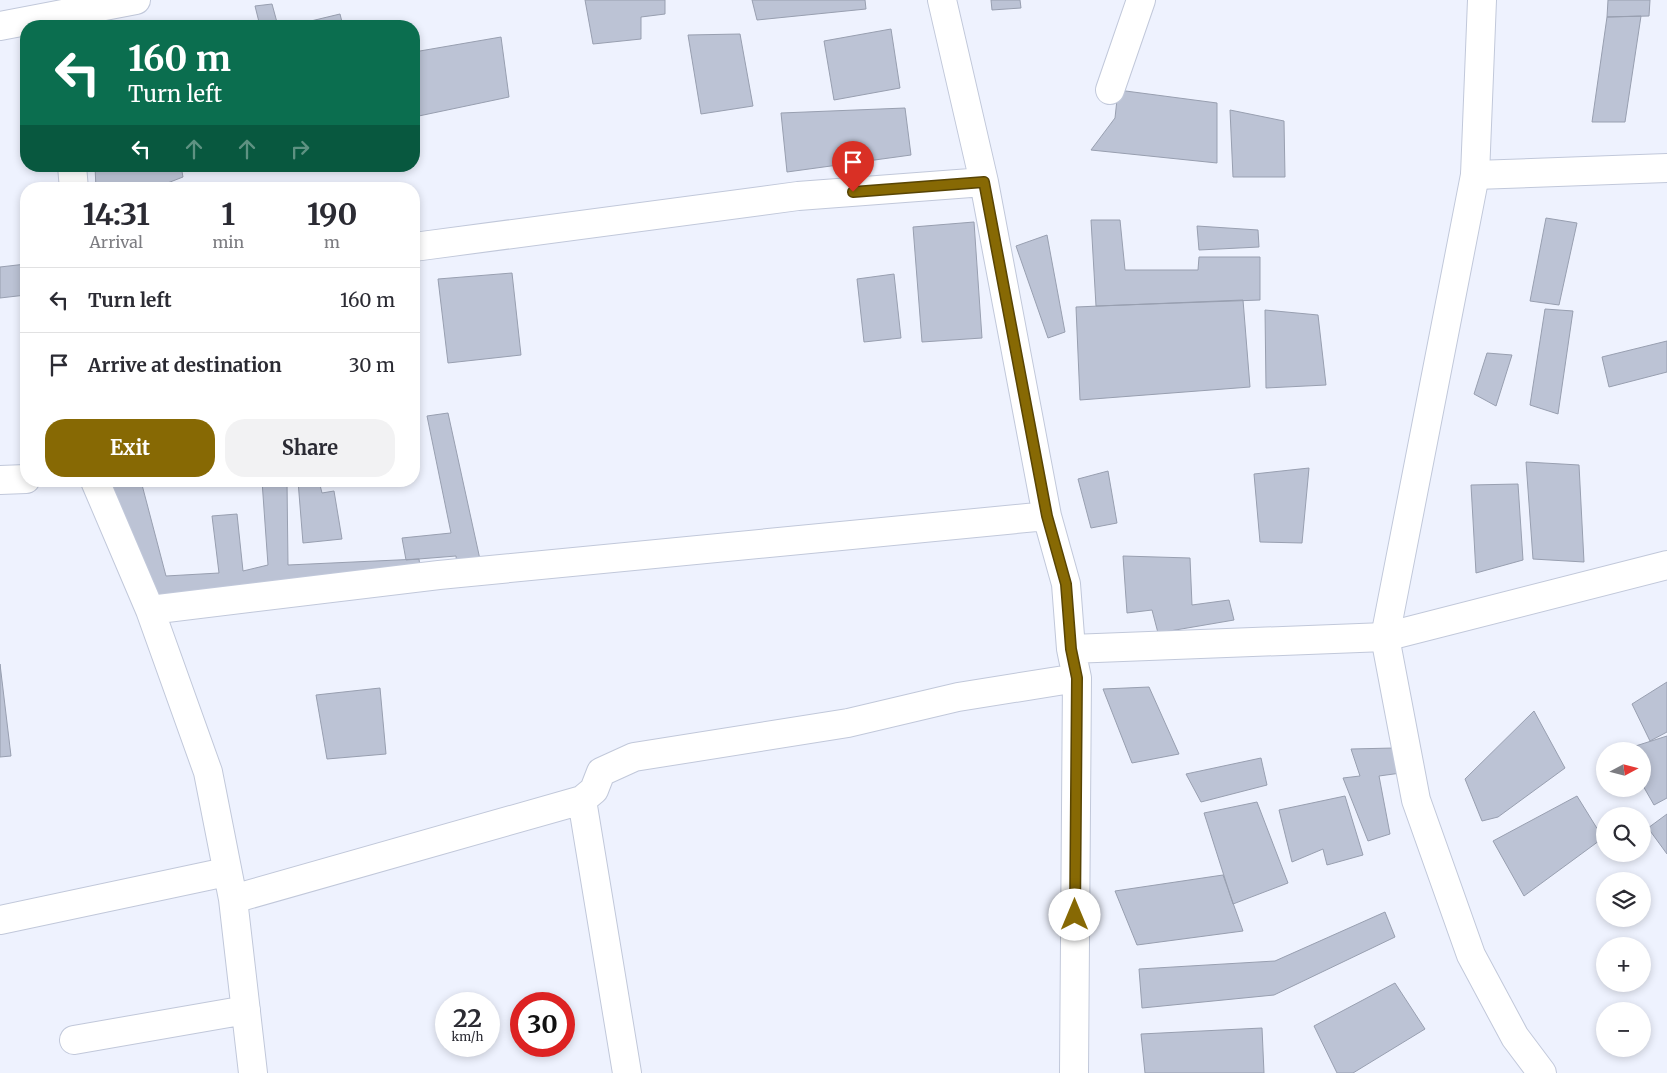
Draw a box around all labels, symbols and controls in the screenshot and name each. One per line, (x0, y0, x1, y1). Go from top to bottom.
text: 160 m (128, 37, 231, 81)
icon: left (45, 40, 110, 105)
text: Turn left (128, 80, 222, 108)
icon: left (127, 135, 155, 163)
icon: ahead (180, 135, 208, 163)
icon: ahead (233, 135, 261, 163)
icon: right (286, 135, 314, 163)
pin (832, 141, 874, 192)
icon: arrive (839, 148, 867, 176)
text: 14:31 (82, 195, 150, 233)
text: 1 (221, 195, 235, 233)
text: 190 (307, 195, 357, 233)
text: Arrival (90, 232, 143, 252)
text: min (212, 232, 244, 252)
text: m (324, 232, 340, 252)
icon: left (45, 286, 73, 314)
text: Turn left (88, 288, 172, 312)
text: 160 m (340, 288, 395, 312)
icon: arrive (45, 351, 73, 379)
text: Arrive at destination (88, 353, 282, 377)
text: 30 m (349, 353, 395, 377)
button: Exit (45, 419, 215, 477)
button: Share (225, 419, 395, 477)
north arrow (1596, 742, 1651, 798)
map controls (1596, 742, 1651, 1057)
button: search (1596, 807, 1651, 862)
button: layers (1596, 872, 1651, 927)
position arrow (1048, 888, 1100, 940)
button: + (1596, 937, 1651, 992)
speed limit sign: 30 (510, 992, 575, 1057)
text: 22 (453, 1002, 482, 1034)
button: − (1596, 1002, 1651, 1057)
text: km/h (452, 1029, 483, 1044)

